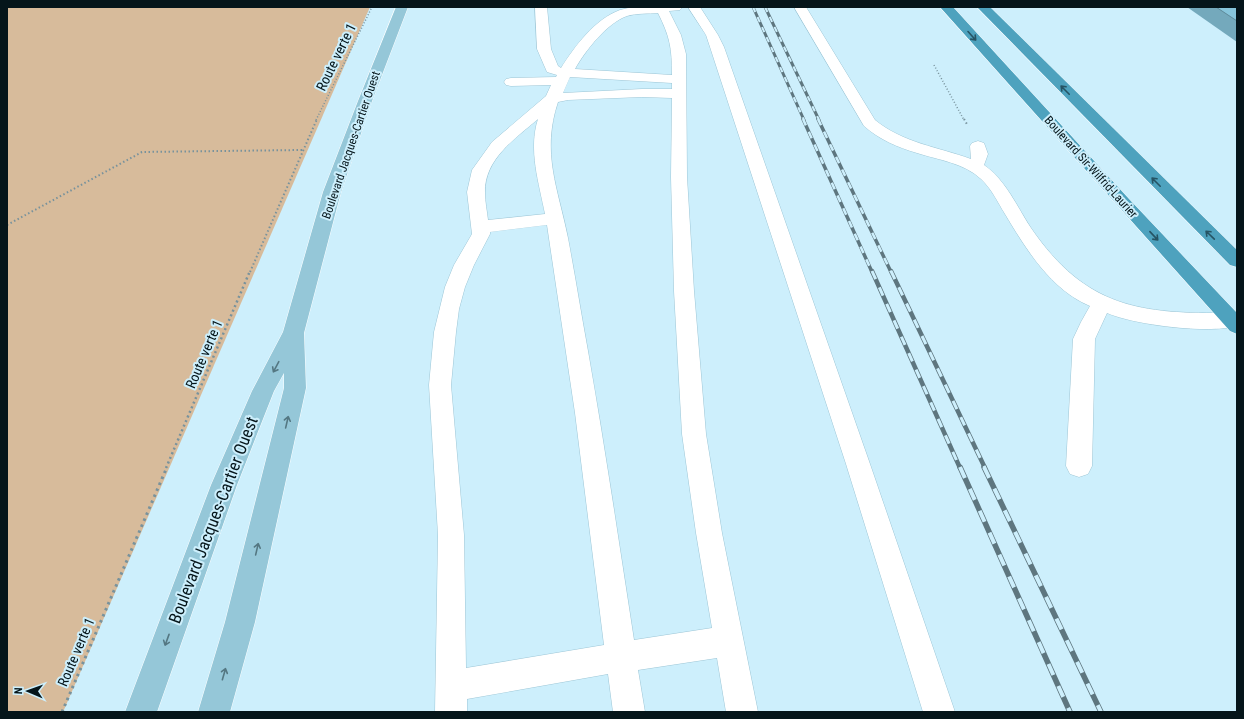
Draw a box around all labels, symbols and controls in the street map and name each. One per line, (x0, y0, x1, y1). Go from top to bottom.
street label: Route verte 1 (313, 21, 359, 93)
one-way arrow (968, 31, 977, 41)
street label: Boulevard Jacques-Cartier Ouest (319, 69, 383, 221)
one-way arrow (1060, 85, 1070, 95)
street label: Boulevard Sir-Wilfrid-Laurier (1042, 113, 1141, 221)
one-way arrow (1152, 177, 1161, 187)
one-way arrow (1205, 230, 1215, 240)
one-way arrow (1149, 231, 1158, 241)
street label: Route verte 1 (182, 317, 226, 391)
one-way arrow (272, 360, 279, 372)
street label: Boulevard Jacques-Cartier Ouest (164, 414, 262, 626)
one-way arrow (284, 416, 291, 429)
one-way arrow (254, 542, 261, 555)
street label: Route verte 1 (54, 615, 98, 689)
one-way arrow (163, 634, 171, 646)
one-way arrow (221, 668, 228, 681)
north arrow (8, 671, 48, 711)
text: N (12, 687, 25, 694)

